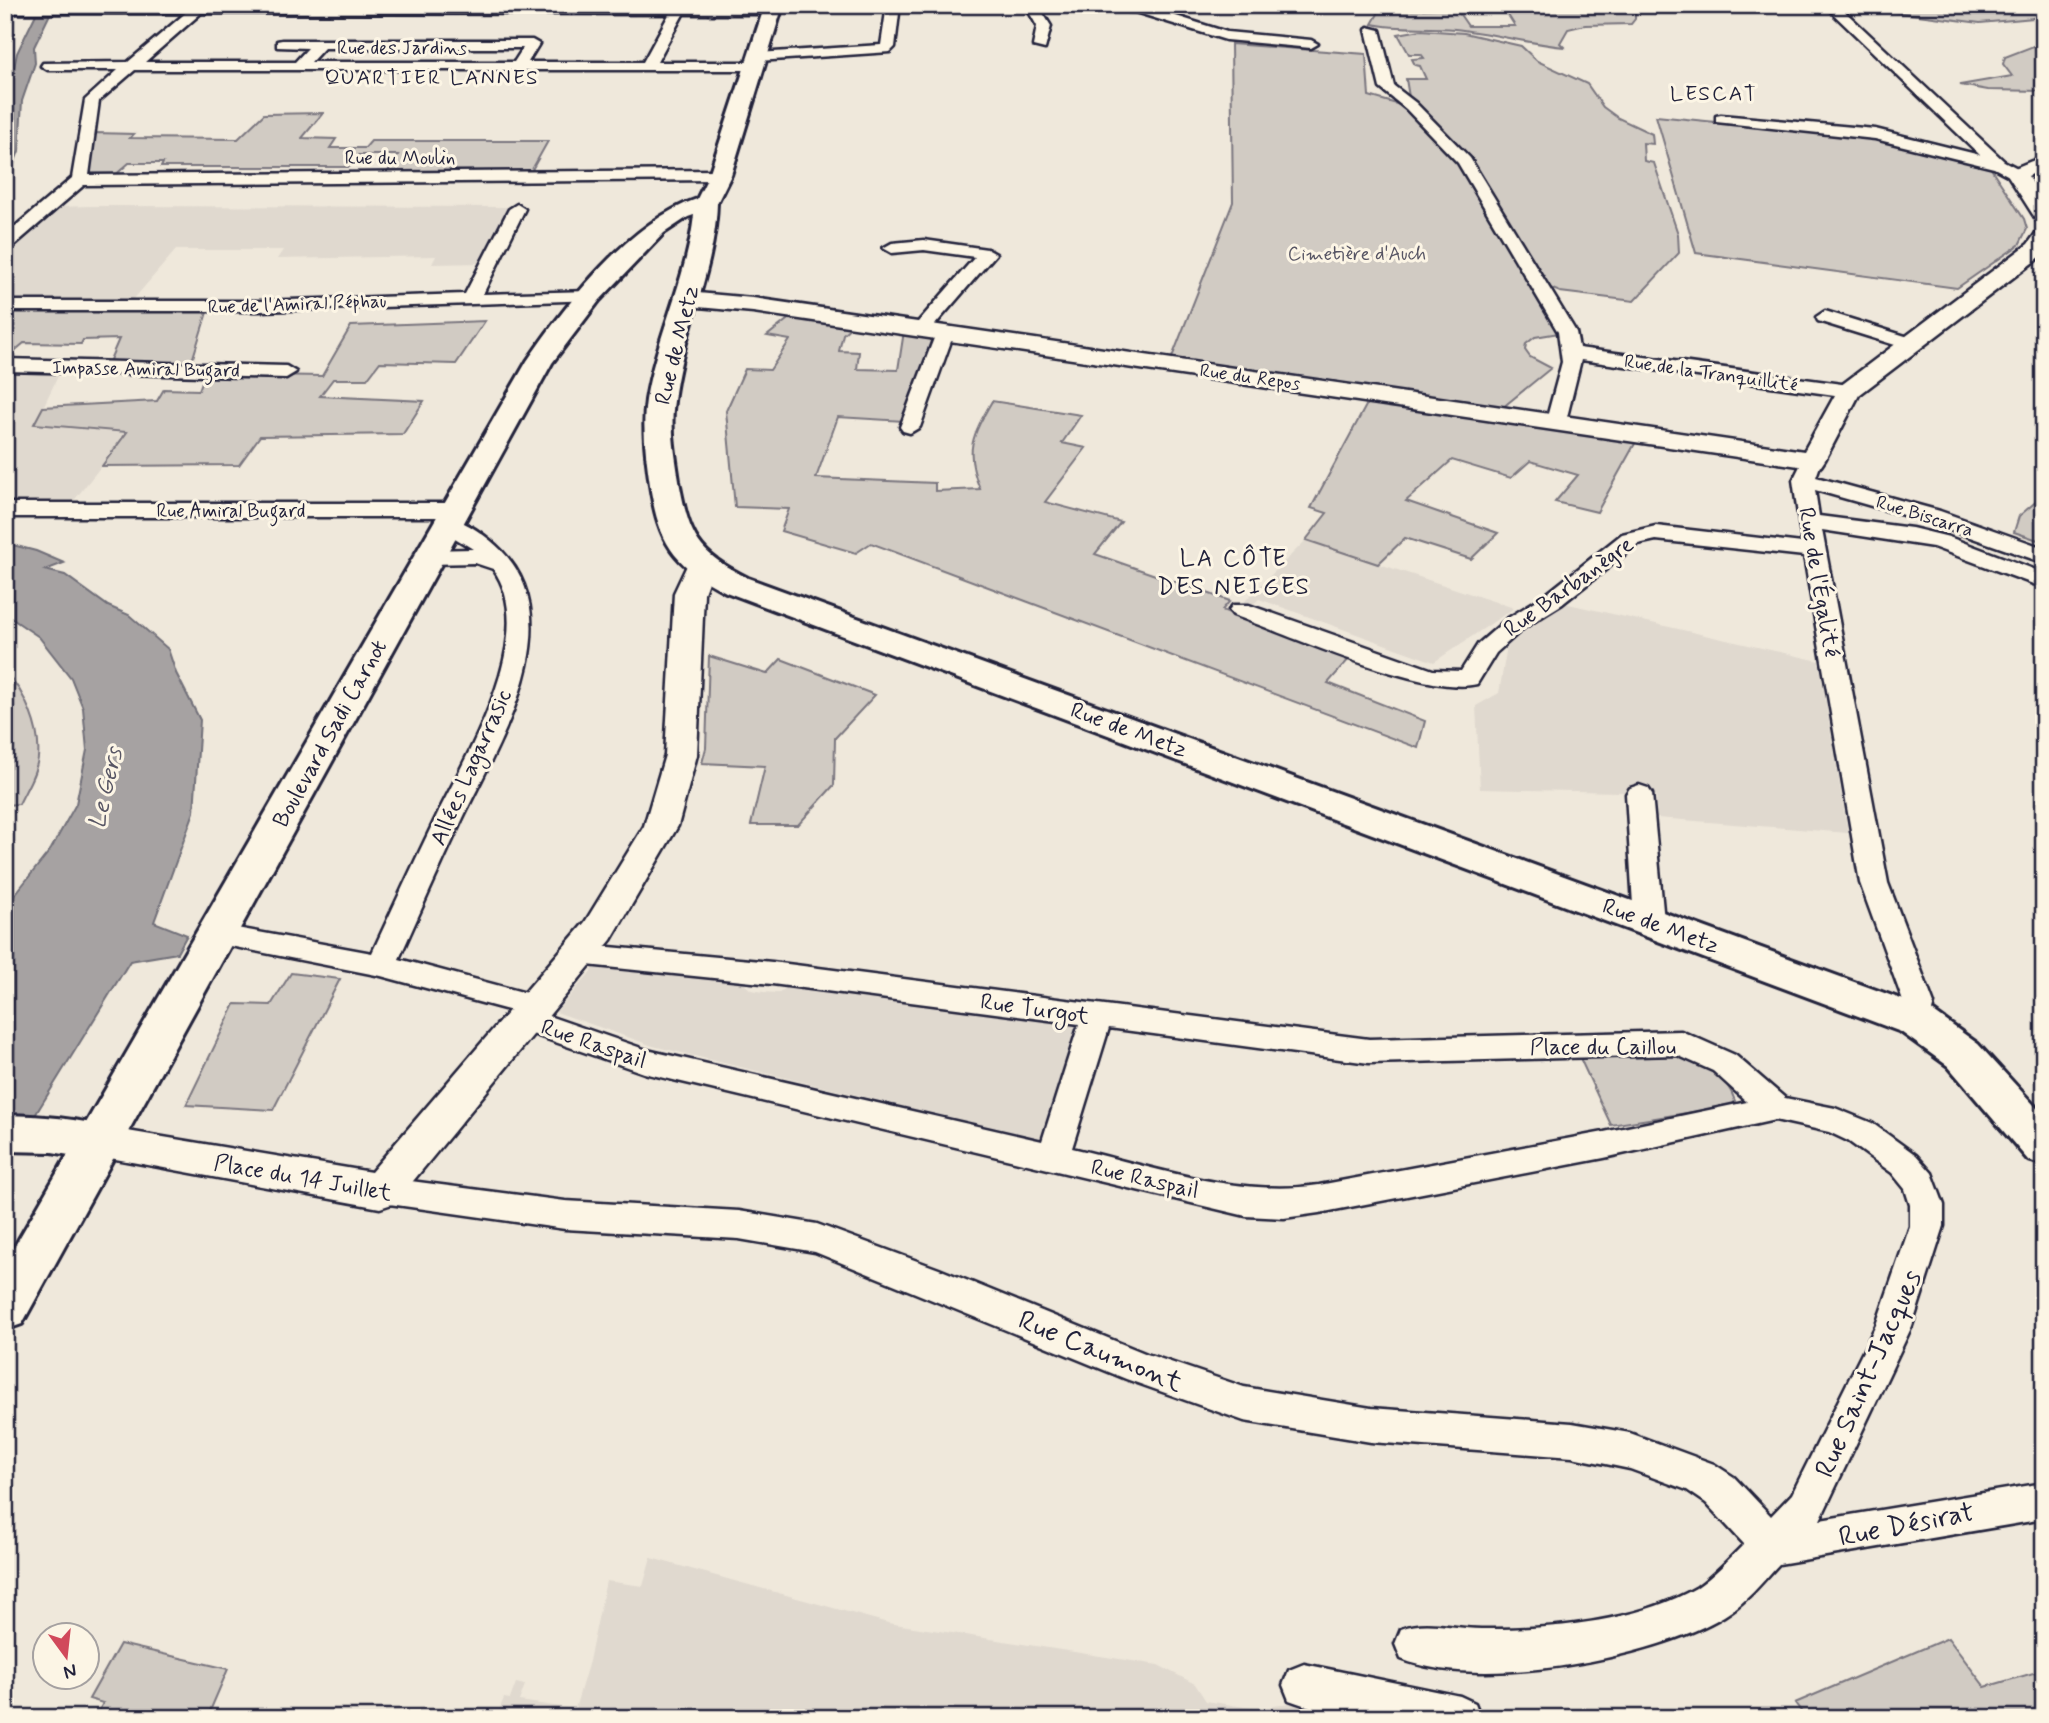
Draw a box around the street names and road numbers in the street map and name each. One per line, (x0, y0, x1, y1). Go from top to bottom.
street label: Rue des Jardins (337, 36, 468, 61)
street label: Rue du Moulin (345, 146, 455, 171)
street label: Rue de Metz (649, 283, 707, 408)
street label: Rue de l'Amiral Péphau (207, 289, 387, 320)
street label: Rue de la Tranquillité (1623, 349, 1799, 398)
street label: Impasse Amiral Bugard (52, 355, 240, 387)
street label: Rue du Repos (1198, 358, 1302, 397)
street label: Rue Biscarra (1873, 490, 1976, 543)
street label: Rue Amiral Bugard (157, 499, 305, 527)
street label: Rue de l'Égalité (1790, 505, 1847, 660)
street label: Rue Barbanègre (1498, 530, 1640, 645)
street label: Boulevard Sadi Carnot (267, 635, 395, 833)
street label: Allées Lagarrasic (424, 685, 522, 851)
street label: Rue de Metz (1066, 696, 1191, 766)
street label: Rue de Metz (1598, 892, 1723, 962)
street label: Rue Turgot (978, 987, 1092, 1035)
street label: Rue Raspail (537, 1013, 650, 1077)
street label: Place du Caillou (1530, 1033, 1676, 1063)
street label: Place du 14 Juillet (211, 1149, 394, 1209)
street label: Rue Raspail (1088, 1153, 1201, 1207)
street label: Rue Saint-Jacques (1807, 1264, 1932, 1484)
street label: Rue Caumont (1012, 1302, 1188, 1402)
street label: Rue Désirat (1836, 1494, 1977, 1557)

